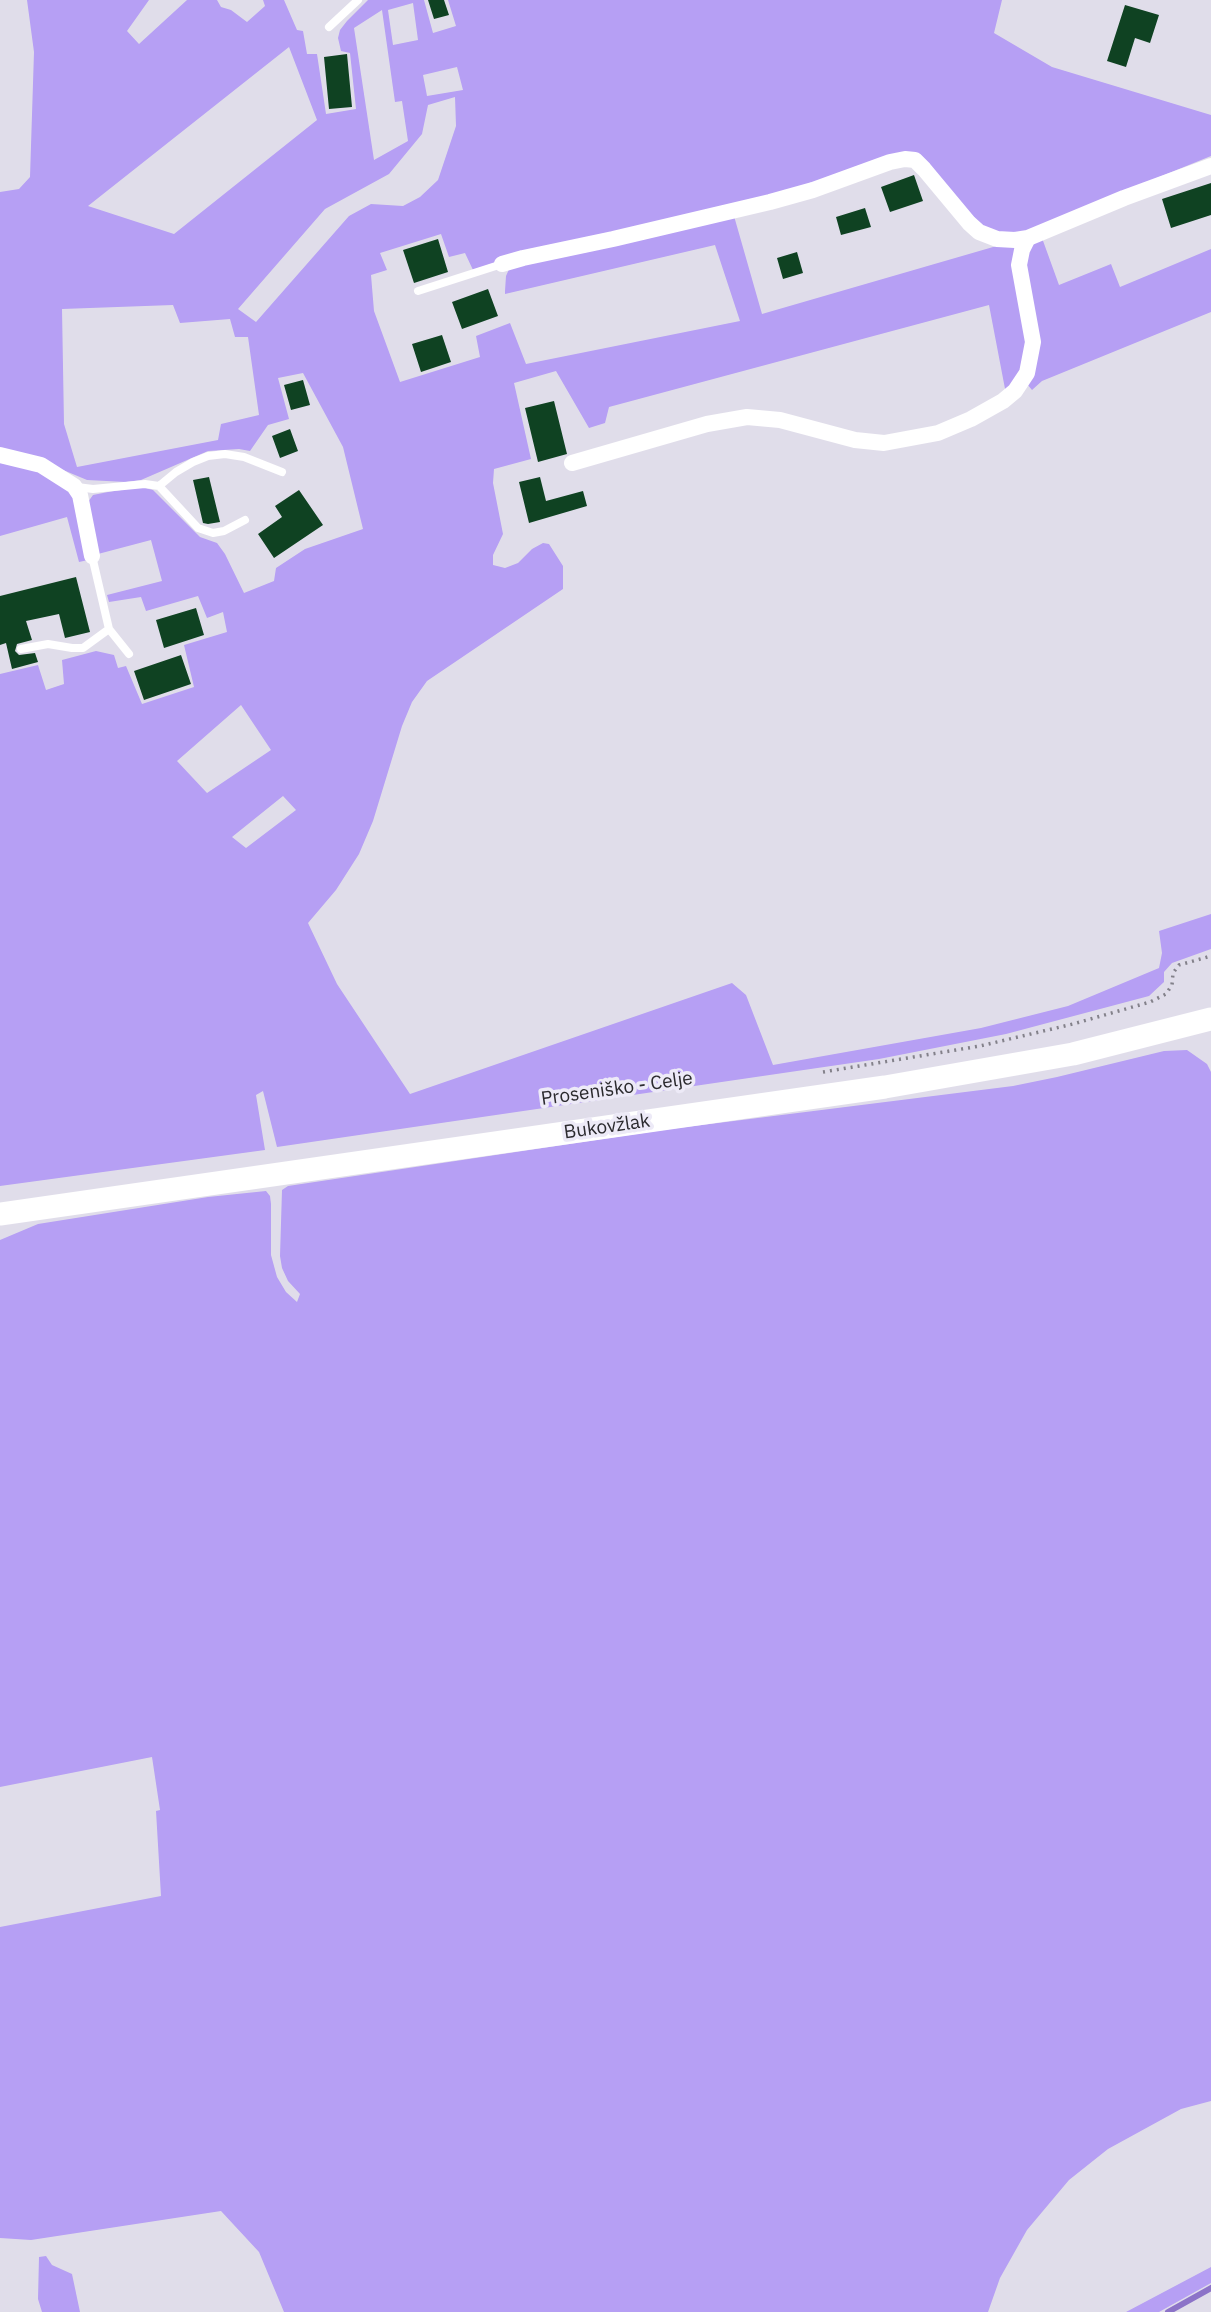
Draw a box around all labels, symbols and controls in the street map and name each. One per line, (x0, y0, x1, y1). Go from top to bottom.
street label: Proseniško - Celje (540, 1067, 694, 1111)
street label: Bukovžlak (562, 1110, 652, 1144)

